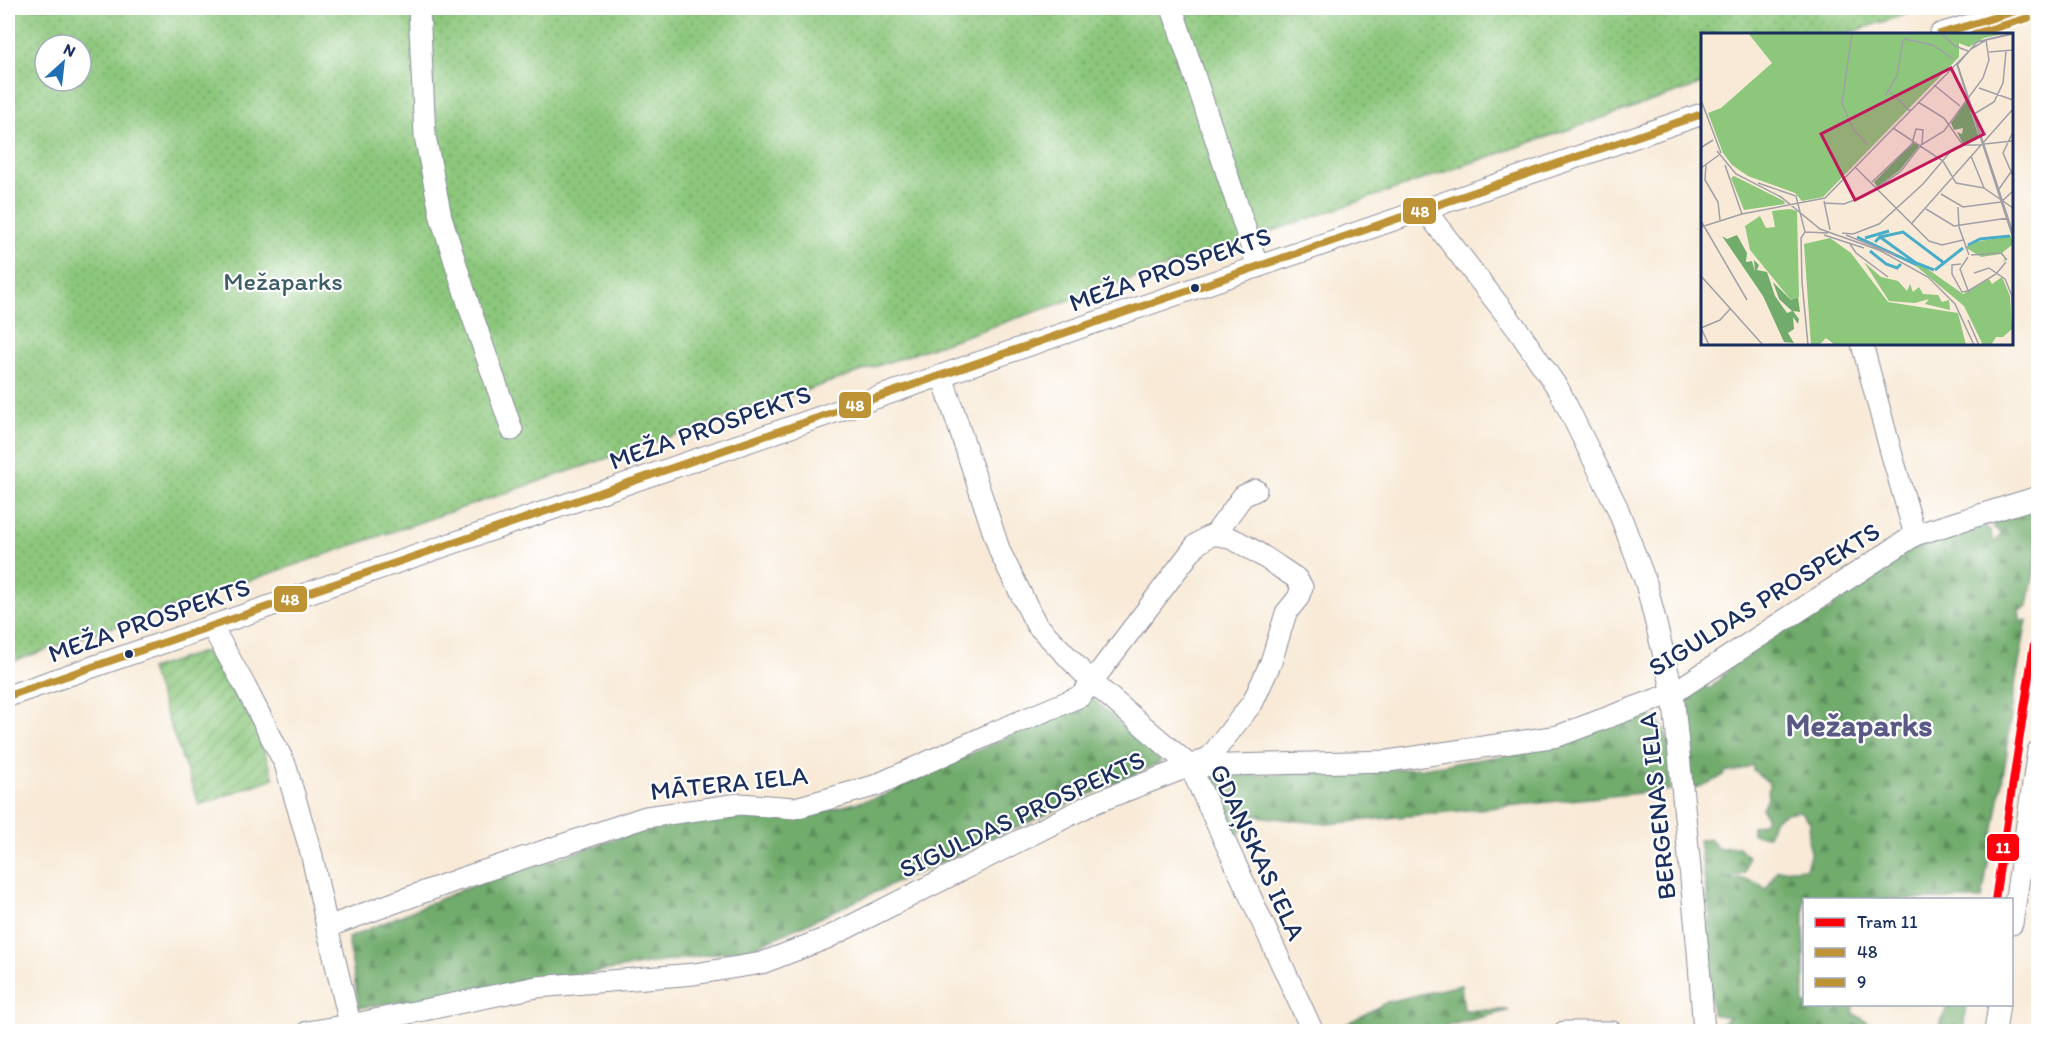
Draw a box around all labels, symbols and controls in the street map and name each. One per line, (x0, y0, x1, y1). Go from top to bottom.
north arrow (33, 33, 93, 93)
inset map (1701, 33, 2013, 345)
text: N (60, 39, 79, 61)
line badge: 48 (1402, 197, 1437, 225)
text: 48 (1411, 202, 1429, 221)
street label: MEŽA PROSPEKTS (1065, 219, 1275, 319)
park label: Mežaparks (223, 265, 343, 297)
unlabelled marker (1189, 282, 1201, 294)
street label: MEŽA PROSPEKTS (605, 377, 815, 477)
line badge: 48 (838, 391, 872, 419)
text: 48 (846, 396, 864, 415)
street label: SIGULDAS PROSPEKTS (1642, 515, 1886, 683)
street label: MEŽA PROSPEKTS (44, 570, 254, 670)
line badge: 48 (273, 585, 308, 613)
text: 48 (281, 590, 299, 609)
unlabelled marker (123, 648, 135, 660)
district label: Mežaparks (1785, 706, 1933, 744)
street label: BERGENAS IELA (1631, 710, 1683, 901)
street label: SIGULDAS PROSPEKTS (894, 743, 1150, 885)
street label: MĀTERA IELA (649, 759, 810, 807)
street label: GDAŅSKAS IELA (1203, 759, 1313, 946)
line badge: 11 (1986, 833, 2020, 862)
text: 11 (1996, 838, 2011, 857)
legend (1803, 898, 2013, 1006)
text: Tram 11 (1857, 911, 1918, 933)
text: 48 (1857, 941, 1878, 963)
text: 9 (1857, 971, 1866, 993)

